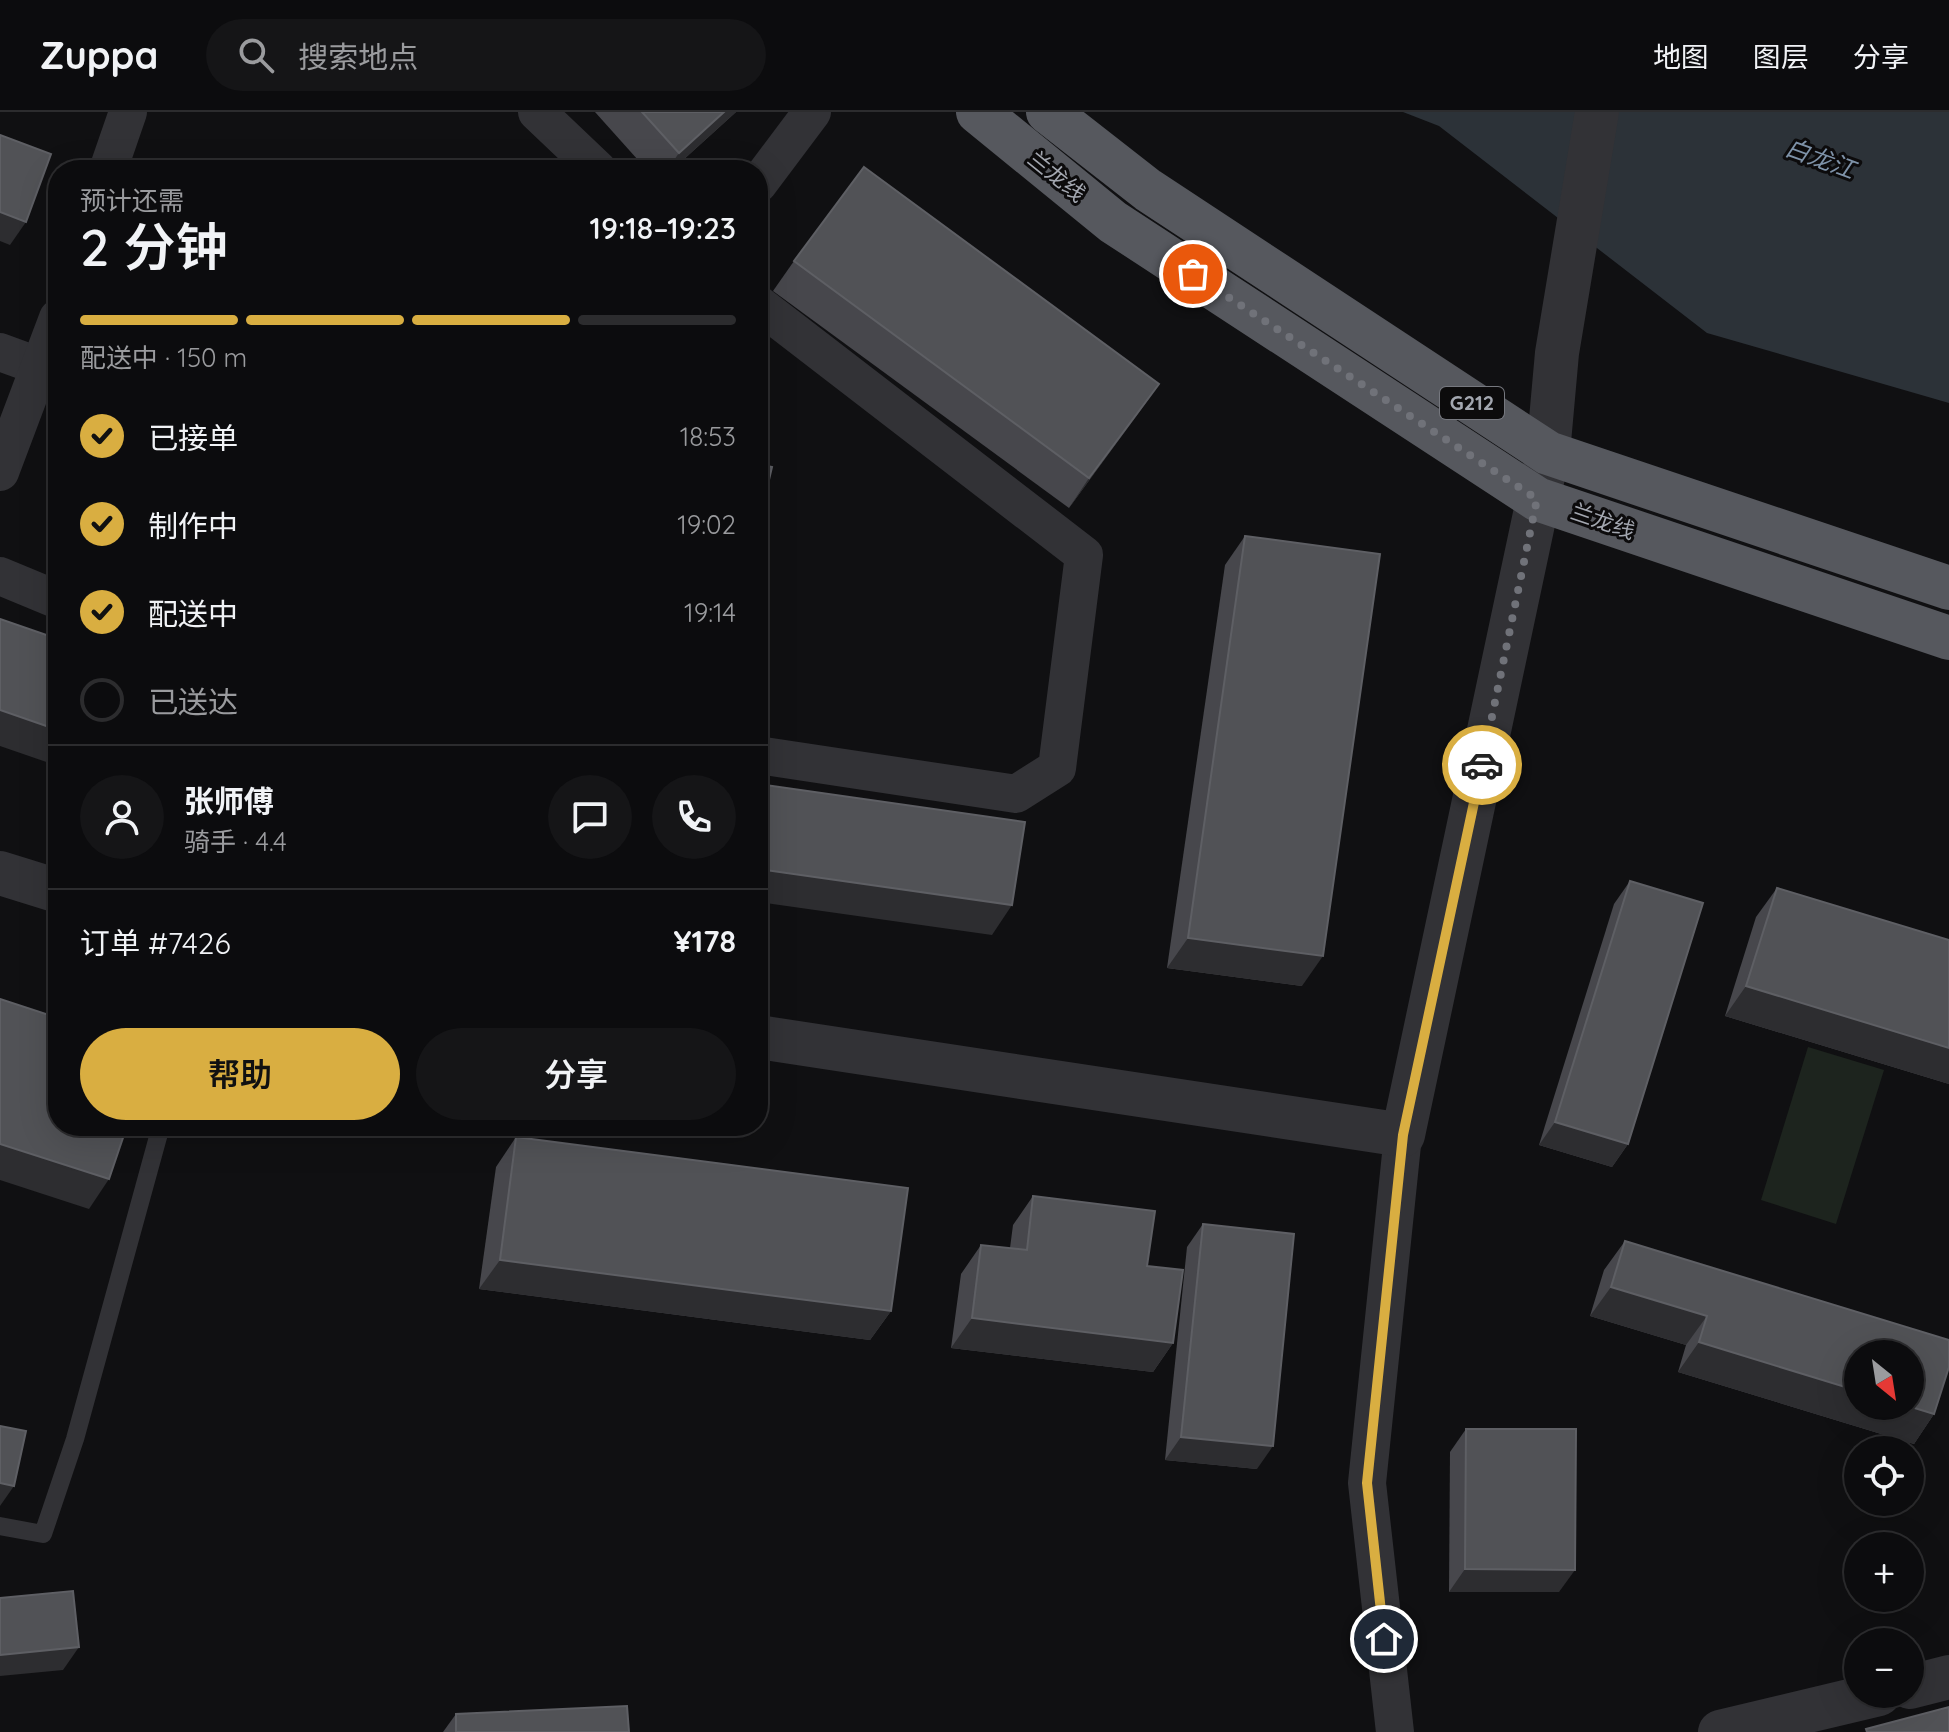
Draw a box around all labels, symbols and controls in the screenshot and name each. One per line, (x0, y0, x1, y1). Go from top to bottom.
search box (206, 19, 766, 91)
text: Zuppa (40, 31, 158, 79)
icon: search (234, 33, 278, 77)
text: 搜索地点 (298, 38, 418, 76)
text: 地图 (1653, 39, 1709, 74)
text: 图层 (1753, 39, 1809, 74)
text: 分享 (1853, 39, 1909, 74)
water label: 白龙江 (1781, 132, 1862, 185)
street label: 兰龙线 (1023, 144, 1091, 208)
text: 预计还需 (80, 184, 184, 217)
text: 19:18–19:23 (590, 209, 736, 247)
text: 2 分钟 (80, 214, 228, 279)
pin (1159, 240, 1227, 308)
icon: bag (1171, 252, 1215, 296)
text: 配送中 · 150 m (80, 341, 247, 374)
road number: G212 (1440, 387, 1504, 419)
icon: check (80, 414, 124, 458)
text: 已接单 (148, 419, 238, 457)
text: 18:53 (680, 420, 736, 453)
street label: 兰龙线 (1567, 497, 1639, 545)
icon: check (80, 502, 124, 546)
text: 制作中 (148, 507, 238, 545)
text: 19:02 (677, 508, 736, 541)
icon: check (80, 590, 124, 634)
text: 配送中 (148, 595, 238, 633)
text: 19:14 (684, 596, 736, 629)
text: 已送达 (148, 683, 238, 721)
courier (1442, 725, 1522, 805)
icon: car (1460, 743, 1504, 787)
button: person (80, 775, 164, 859)
button: chat (548, 775, 632, 859)
button: phone (652, 775, 736, 859)
text: 张师傅 (184, 782, 274, 820)
text: 骑手 · 4.4 (184, 825, 287, 858)
text: ¥178 (674, 922, 736, 960)
text: 订单 #7426 (80, 924, 231, 962)
button: 帮助 (80, 1028, 400, 1120)
button: 分享 (416, 1028, 736, 1120)
north arrow (1844, 1340, 1924, 1420)
map controls (1844, 1340, 1924, 1708)
button: locate (1844, 1436, 1924, 1516)
button: + (1844, 1532, 1924, 1612)
pin (1350, 1605, 1418, 1673)
icon: home (1362, 1617, 1406, 1661)
button: − (1844, 1628, 1924, 1708)

